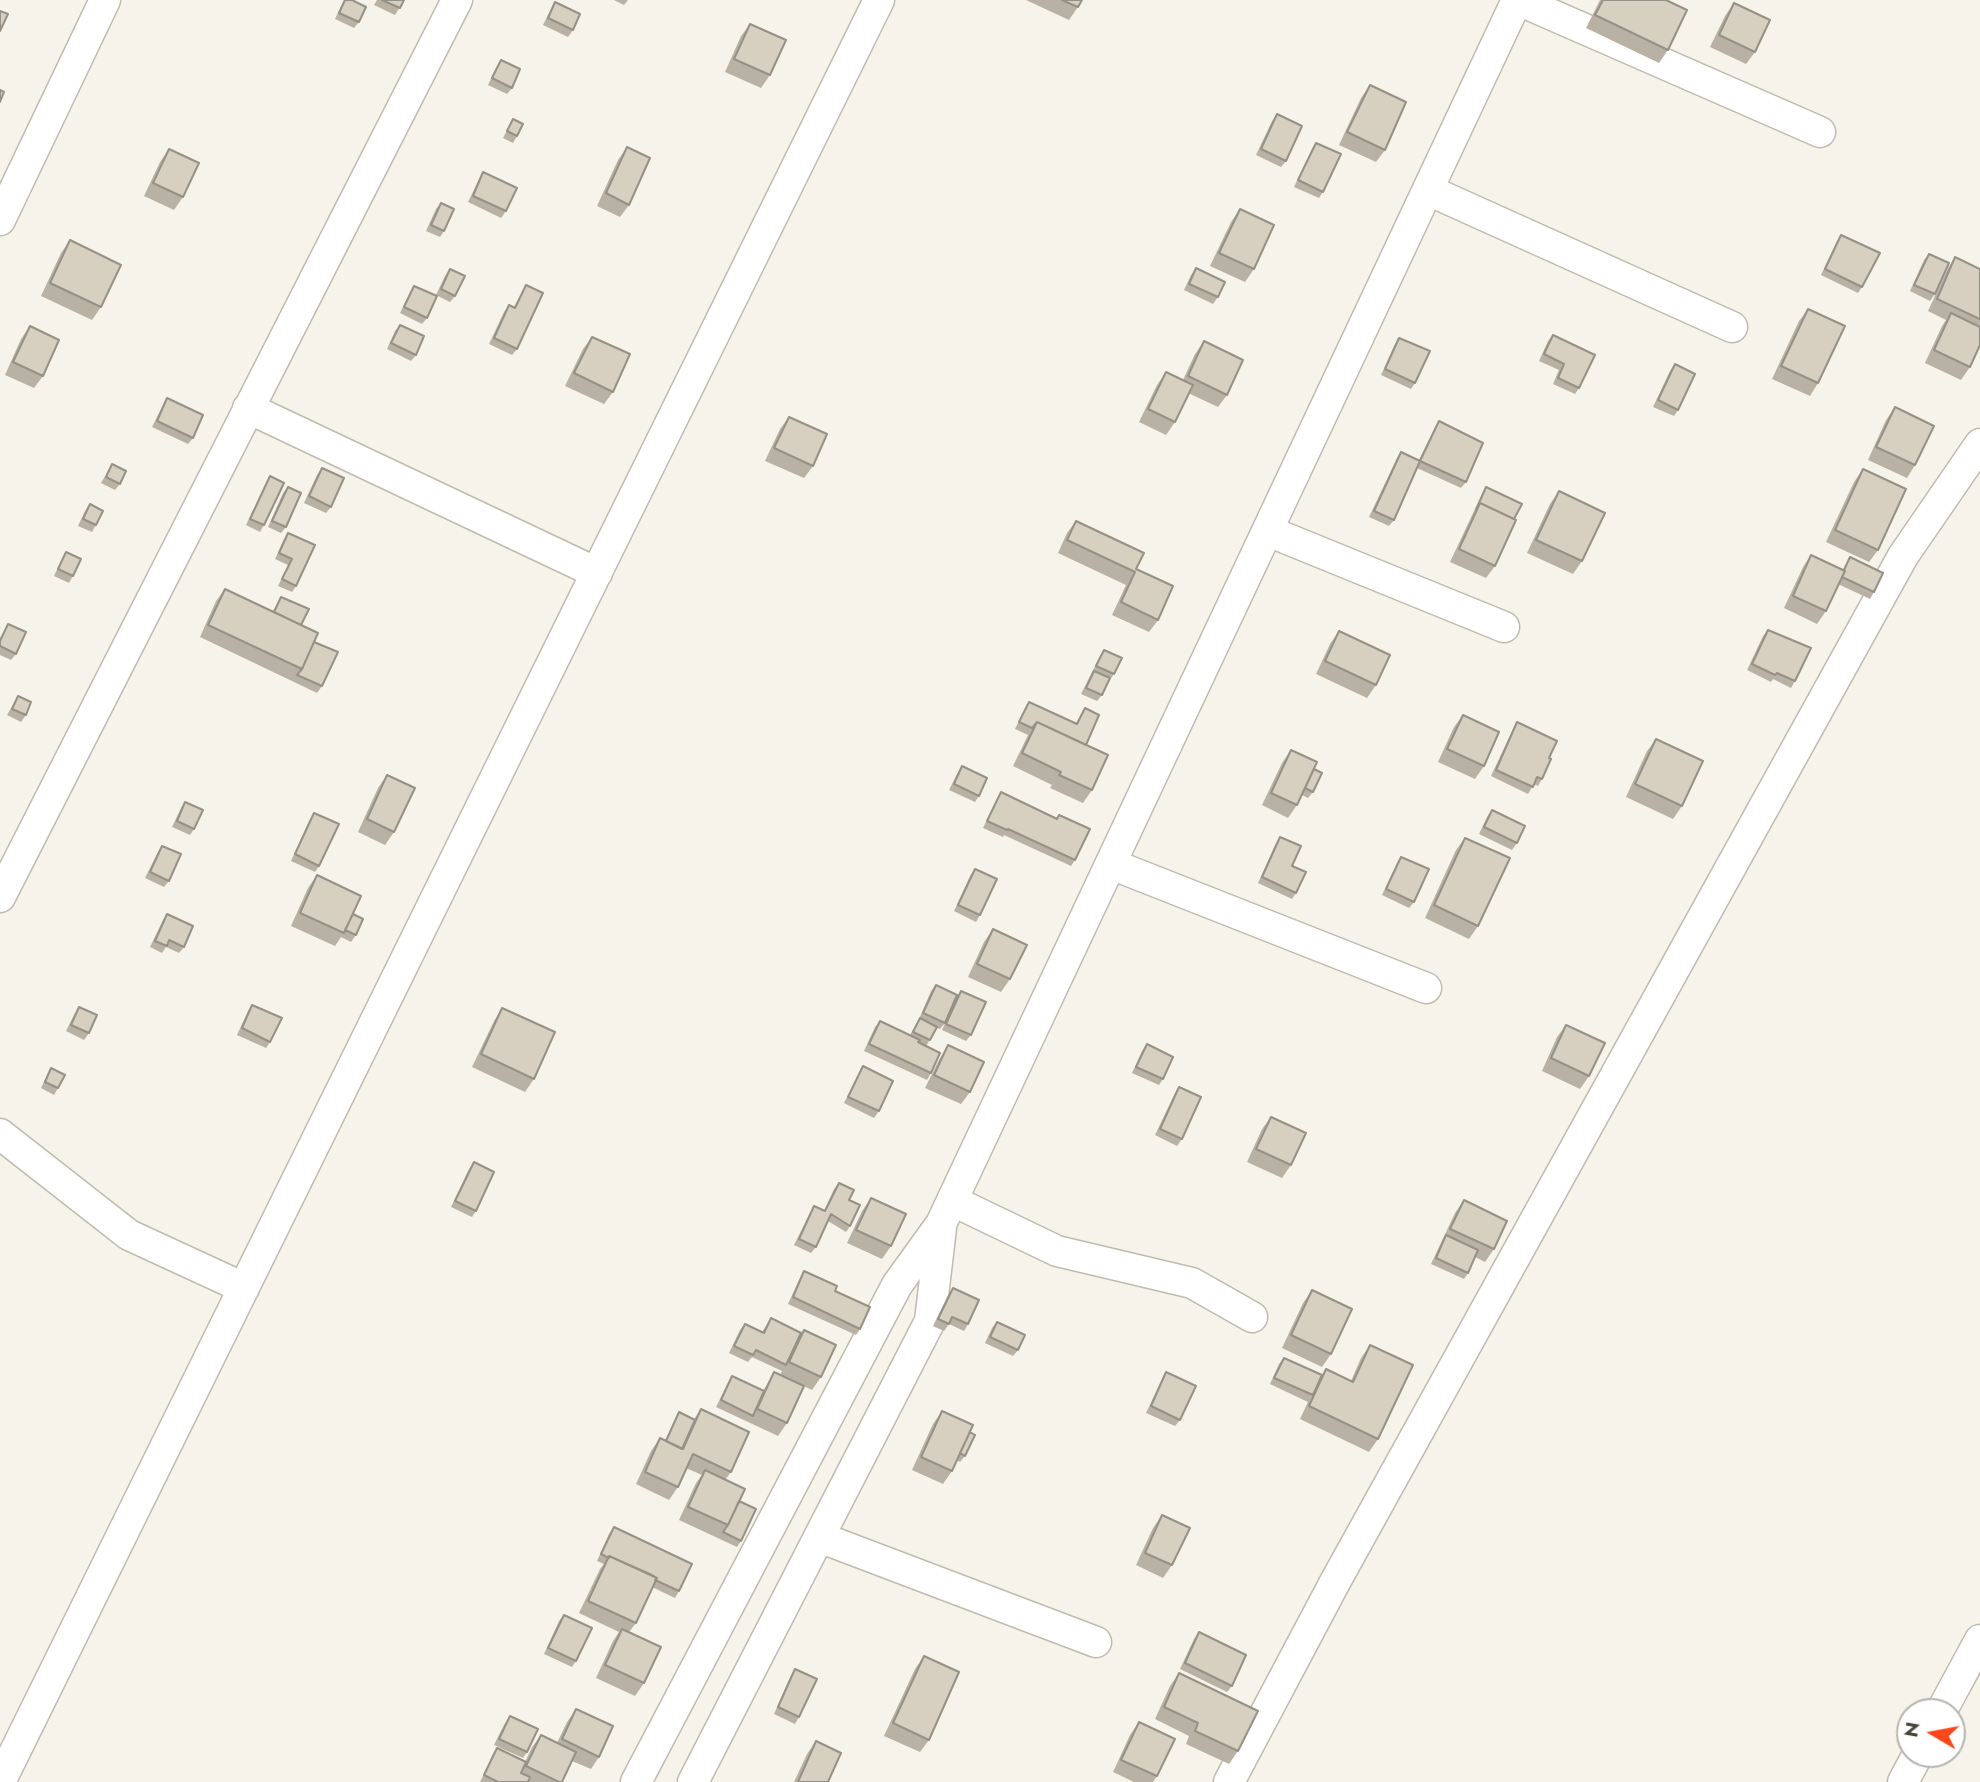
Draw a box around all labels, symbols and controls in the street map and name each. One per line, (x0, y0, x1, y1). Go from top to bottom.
north arrow (1896, 1698, 1966, 1768)
text: N (1897, 1720, 1926, 1739)

